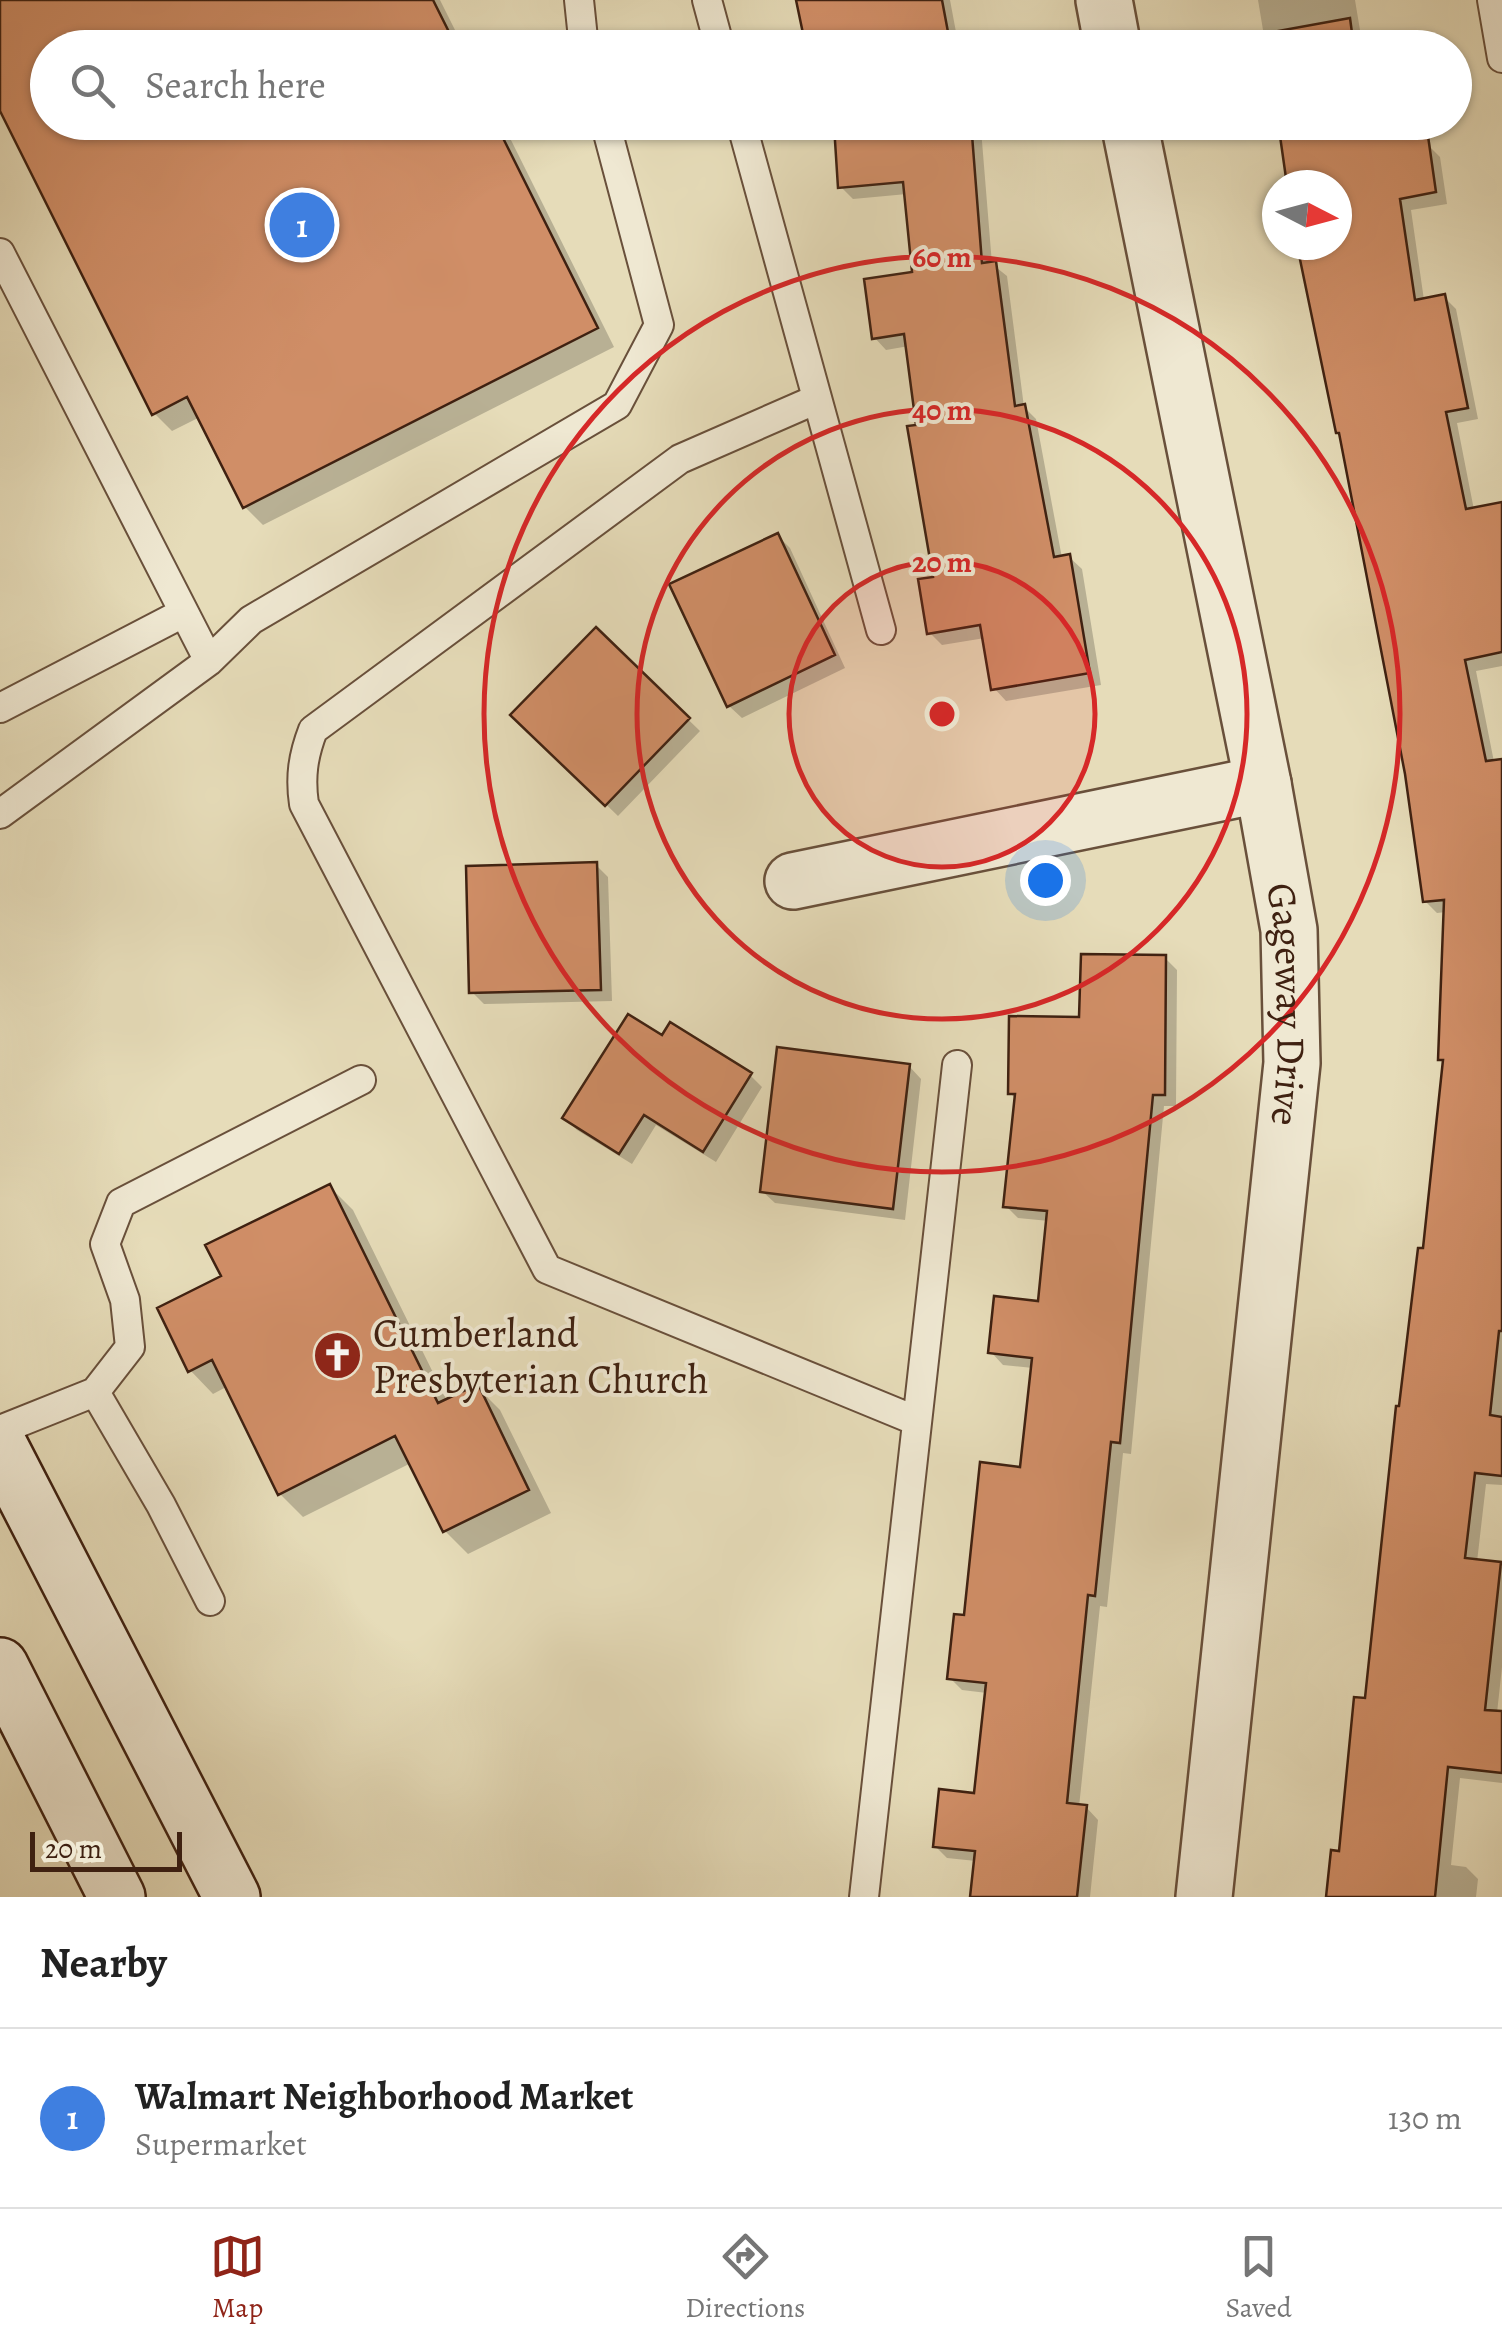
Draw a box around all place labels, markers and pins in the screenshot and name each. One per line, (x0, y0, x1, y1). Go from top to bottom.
pin: 1 (270, 188, 334, 262)
centre of rings (924, 696, 960, 732)
place label: Cumberland Presbyterian Church (373, 1306, 709, 1407)
church icon: Cumberland Presbyterian Church (312, 1330, 364, 1382)

